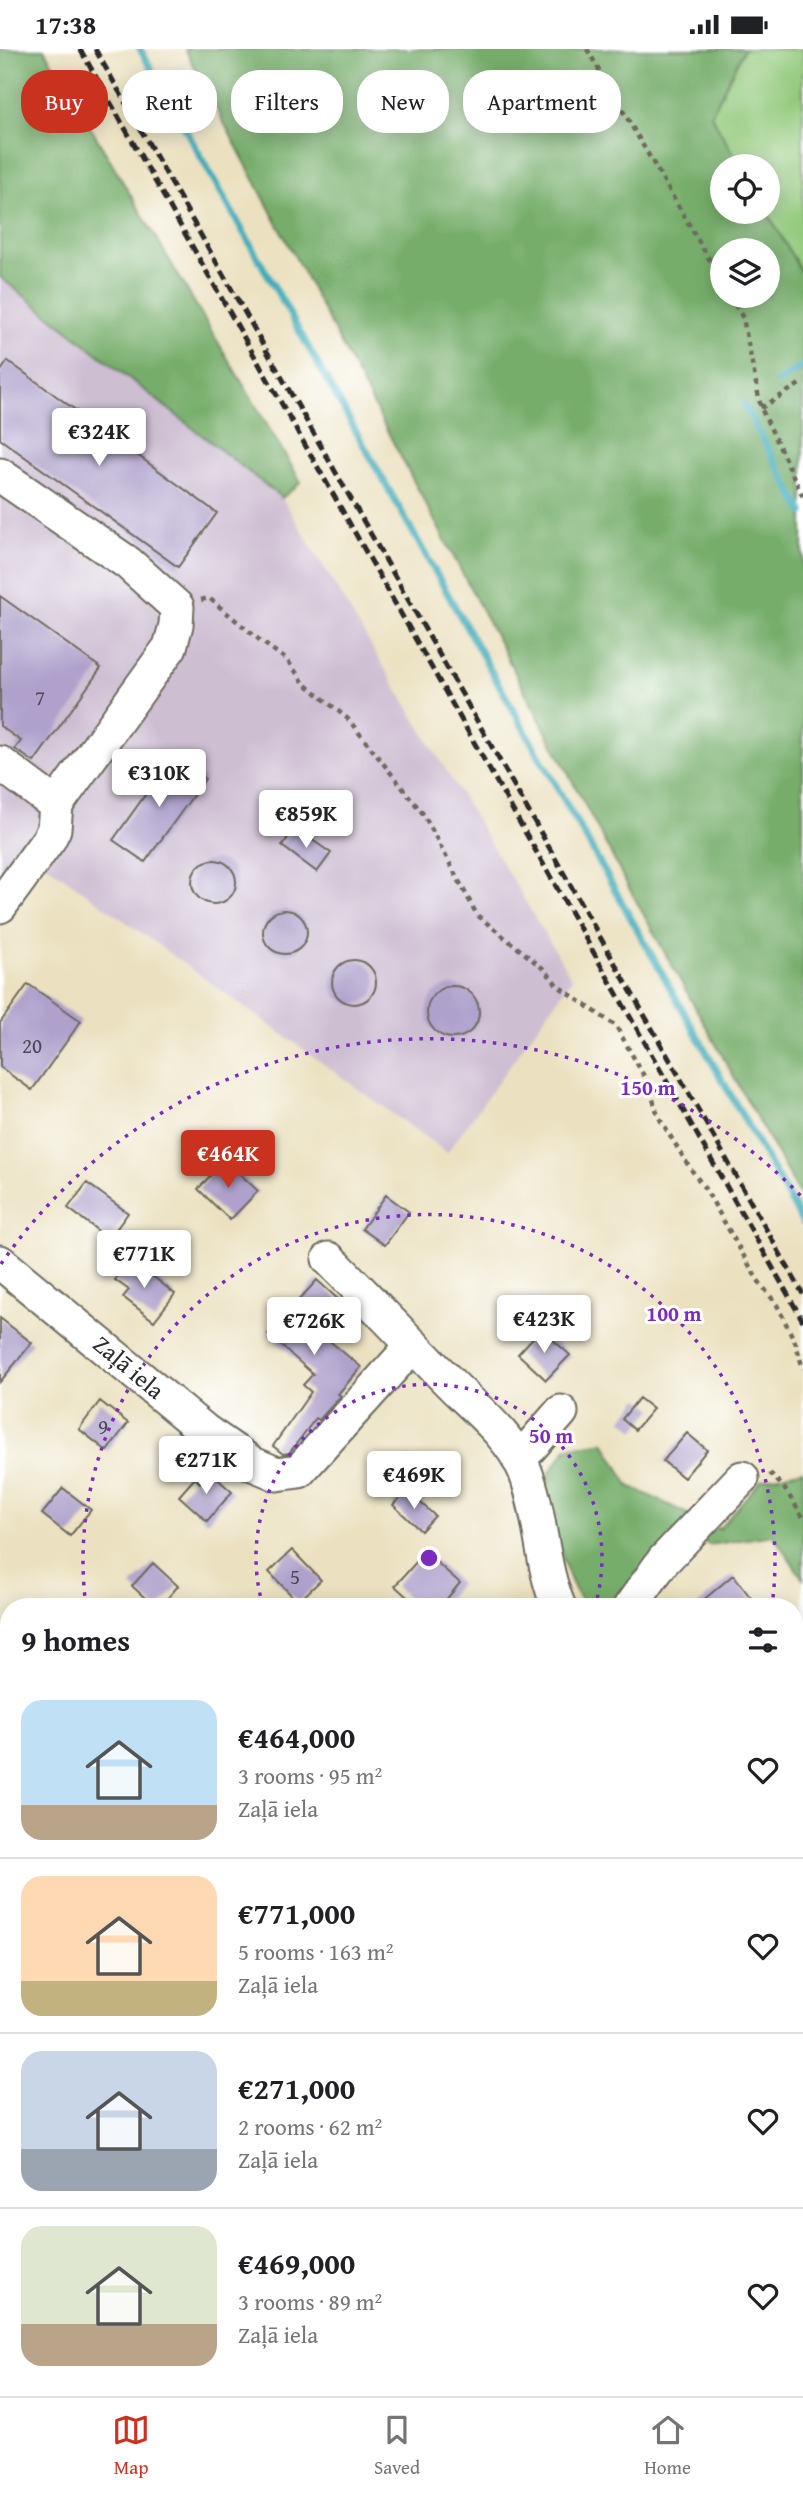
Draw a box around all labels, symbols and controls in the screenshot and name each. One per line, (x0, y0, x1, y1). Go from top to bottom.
text: 17:38 (35, 5, 96, 44)
chip: Buy (21, 70, 108, 133)
chip: Rent (122, 70, 217, 133)
chip: Filters (231, 70, 343, 133)
chip: New (357, 70, 449, 133)
chip: Apartment (463, 70, 621, 133)
map controls (710, 154, 780, 308)
button: locate (710, 154, 780, 224)
button: layers (710, 238, 780, 308)
pin: €324K (50, 409, 148, 468)
text: €324K (68, 414, 130, 447)
house number: 7 (35, 682, 45, 713)
pin: €310K (110, 749, 208, 809)
text: €310K (128, 755, 190, 788)
pin: €859K (257, 791, 355, 850)
text: €859K (275, 796, 337, 829)
house number: 20 (22, 1030, 42, 1061)
text: 150 m (620, 1072, 676, 1103)
pin: €464K (179, 1131, 277, 1190)
text: €464K (197, 1136, 259, 1169)
pin: €771K (95, 1231, 193, 1290)
text: €771K (113, 1236, 175, 1269)
pin: €423K (495, 1295, 593, 1355)
pin: €726K (265, 1297, 363, 1357)
text: 100 m (646, 1298, 702, 1329)
text: €423K (513, 1301, 575, 1334)
text: €726K (283, 1303, 345, 1336)
street label: Zaļā iela (86, 1327, 173, 1408)
house number: 9 (98, 1411, 108, 1442)
text: 50 m (529, 1420, 573, 1451)
pin: €271K (157, 1437, 255, 1496)
text: €271K (175, 1442, 237, 1475)
pin: €469K (365, 1451, 463, 1511)
text: €469K (383, 1457, 445, 1490)
centre of rings (417, 1546, 441, 1570)
house number: 5 (290, 1561, 300, 1592)
text: 9 homes (21, 1618, 130, 1662)
icon: filters (744, 1621, 782, 1659)
text: €464,000 (238, 1715, 355, 1759)
icon: home (77, 1728, 161, 1812)
icon: heart (744, 1751, 782, 1789)
text: 3 rooms · 95 m² (238, 1759, 382, 1792)
text: Zaļā iela (238, 1792, 318, 1825)
text: €771,000 (238, 1891, 355, 1935)
icon: home (77, 1904, 161, 1988)
icon: heart (744, 1927, 782, 1965)
text: 5 rooms · 163 m² (238, 1935, 393, 1968)
text: Zaļā iela (238, 1968, 318, 2001)
text: €271,000 (238, 2066, 355, 2110)
icon: home (77, 2079, 161, 2163)
icon: heart (744, 2102, 782, 2140)
text: 2 rooms · 62 m² (238, 2110, 382, 2143)
text: Zaļā iela (238, 2143, 318, 2176)
text: €469,000 (238, 2241, 355, 2285)
icon: home (77, 2254, 161, 2338)
icon: heart (744, 2277, 782, 2315)
text: 3 rooms · 89 m² (238, 2285, 382, 2318)
text: Zaļā iela (238, 2318, 318, 2351)
tab: Map (112, 2411, 150, 2481)
tab: Saved (374, 2411, 420, 2481)
tab: Home (644, 2411, 691, 2481)

